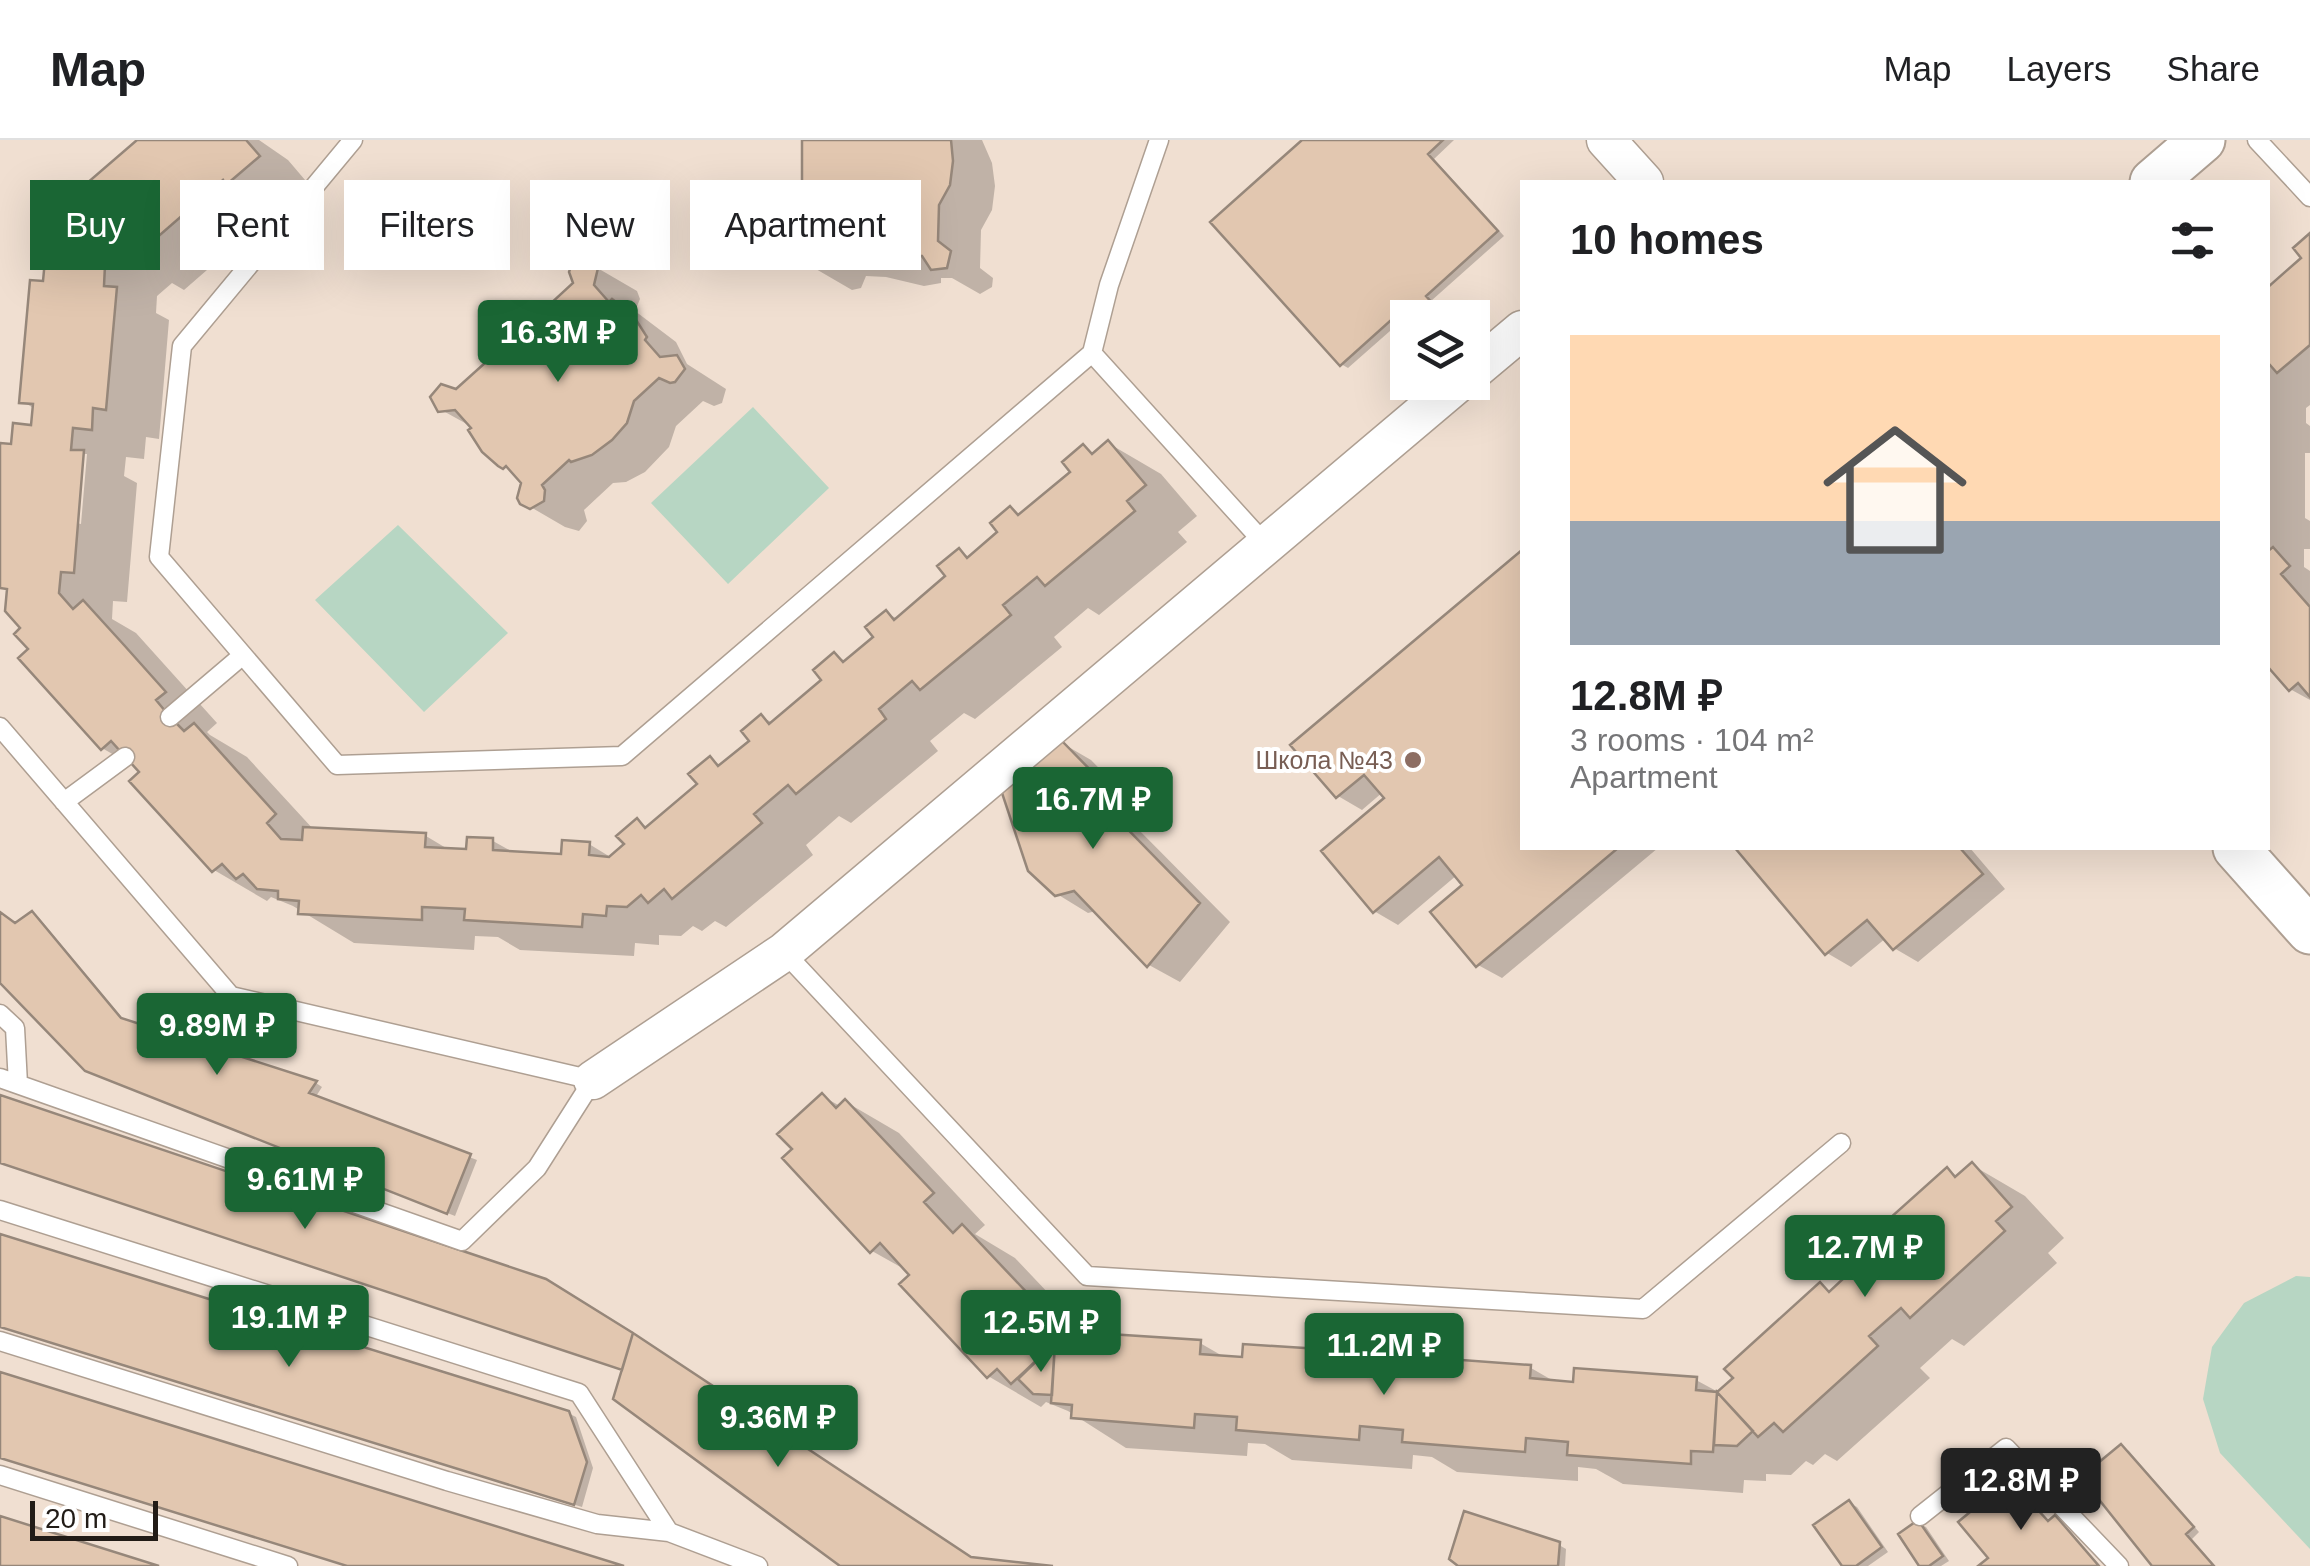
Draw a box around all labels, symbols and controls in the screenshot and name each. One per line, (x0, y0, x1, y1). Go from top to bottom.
text: Map (50, 43, 146, 96)
text: Map (1883, 49, 1952, 88)
text: Layers (2007, 49, 2112, 88)
text: Share (2167, 49, 2260, 88)
chip: Buy (30, 180, 160, 270)
chip: Rent (180, 180, 324, 270)
chip: Filters (344, 180, 510, 270)
chip: New (530, 180, 670, 270)
chip: Apartment (690, 180, 921, 270)
icon: filters (2165, 213, 2220, 268)
text: 10 homes (1570, 216, 1764, 263)
pin: 16.3M ₽ (466, 300, 650, 385)
map controls (1390, 300, 1490, 400)
button: layers (1390, 300, 1490, 400)
text: 16.3M ₽ (500, 314, 616, 350)
icon: home (1805, 400, 1985, 580)
text: 12.8M ₽ (1570, 672, 1723, 719)
text: 3 rooms · 104 m² (1570, 722, 1814, 758)
place label: Школа №43 (1255, 746, 1393, 774)
marker: Школа №43 (1402, 749, 1424, 771)
text: Apartment (1570, 759, 1718, 795)
pin: 16.7M ₽ (1001, 767, 1185, 852)
text: 16.7M ₽ (1035, 781, 1151, 817)
pin: 9.89M ₽ (125, 993, 309, 1078)
text: 9.89M ₽ (159, 1007, 275, 1043)
pin: 9.61M ₽ (213, 1147, 397, 1232)
text: 9.61M ₽ (247, 1161, 363, 1197)
pin: 12.7M ₽ (1773, 1215, 1957, 1300)
text: 12.7M ₽ (1807, 1229, 1923, 1265)
pin: 19.1M ₽ (197, 1285, 381, 1370)
pin: 12.5M ₽ (949, 1290, 1133, 1375)
text: 19.1M ₽ (231, 1299, 347, 1335)
text: 12.5M ₽ (983, 1304, 1099, 1340)
pin: 11.2M ₽ (1292, 1313, 1476, 1398)
text: 11.2M ₽ (1327, 1327, 1441, 1363)
pin: 9.36M ₽ (686, 1385, 870, 1470)
text: 9.36M ₽ (720, 1399, 836, 1435)
pin: 12.8M ₽ (1929, 1448, 2113, 1533)
text: 12.8M ₽ (1963, 1462, 2079, 1498)
scale bar (30, 1496, 158, 1540)
text: 20 m (45, 1503, 107, 1534)

